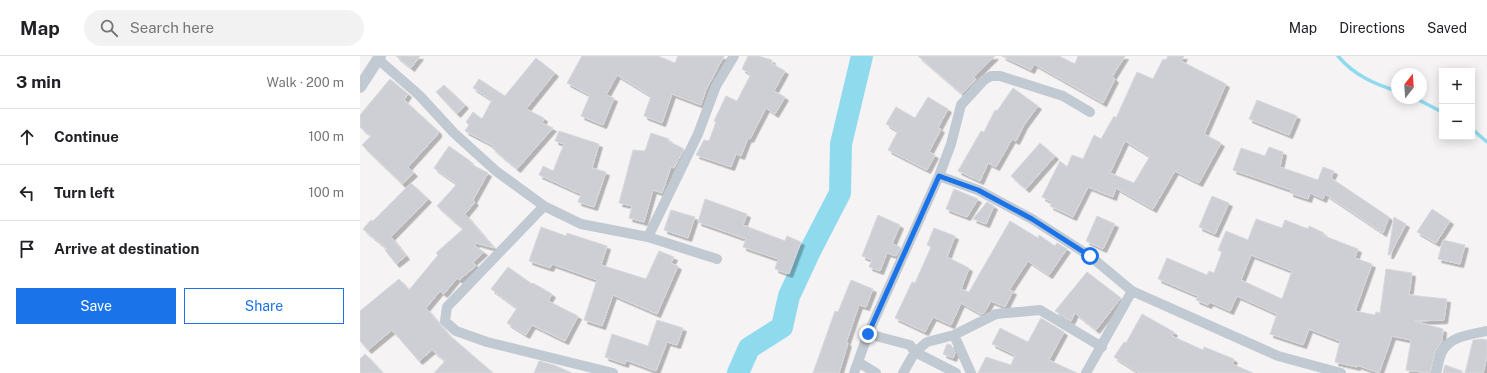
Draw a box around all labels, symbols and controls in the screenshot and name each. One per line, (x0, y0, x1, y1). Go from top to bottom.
search box (84, 10, 364, 46)
text: Map (20, 17, 60, 39)
icon: search (98, 17, 120, 39)
text: Search here (130, 19, 214, 36)
text: Map (1289, 20, 1317, 36)
text: Directions (1339, 20, 1405, 36)
text: Saved (1427, 20, 1467, 36)
north arrow (1391, 68, 1427, 104)
map controls (1439, 68, 1475, 140)
button: + (1439, 68, 1475, 104)
text: 3 min (16, 72, 61, 92)
text: Walk · 200 m (267, 75, 344, 90)
button: − (1439, 104, 1475, 140)
icon: ahead (16, 126, 38, 148)
text: Continue (54, 128, 119, 145)
text: 100 m (308, 129, 344, 144)
icon: left (16, 182, 38, 204)
text: Turn left (54, 184, 115, 201)
text: 100 m (308, 185, 344, 200)
icon: arrive (16, 238, 38, 260)
text: Arrive at destination (54, 240, 199, 257)
route start (1081, 247, 1099, 265)
button: Save (16, 288, 176, 324)
button: Share (184, 288, 344, 324)
route end (859, 325, 877, 343)

